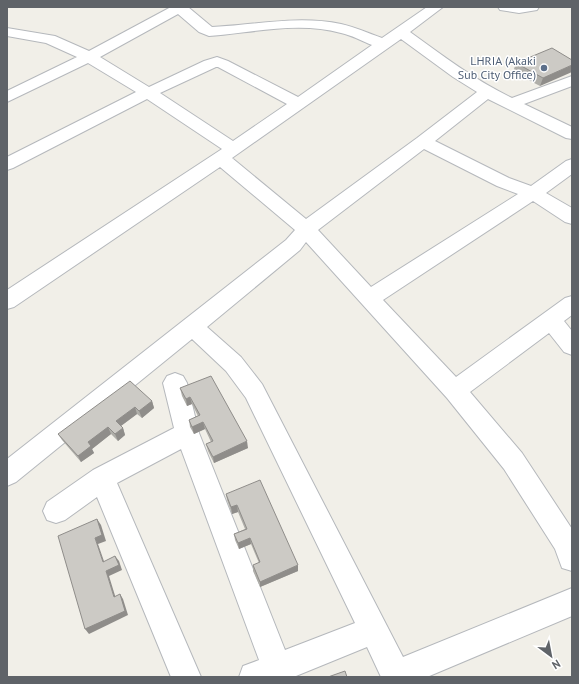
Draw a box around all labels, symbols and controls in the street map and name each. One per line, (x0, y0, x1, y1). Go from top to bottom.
place label: LHRIA (Akaki Sub City Office) (458, 53, 536, 82)
marker: LHRIA (Akaki Sub City Office) (539, 63, 549, 73)
north arrow (531, 636, 571, 676)
text: N (550, 657, 563, 672)

